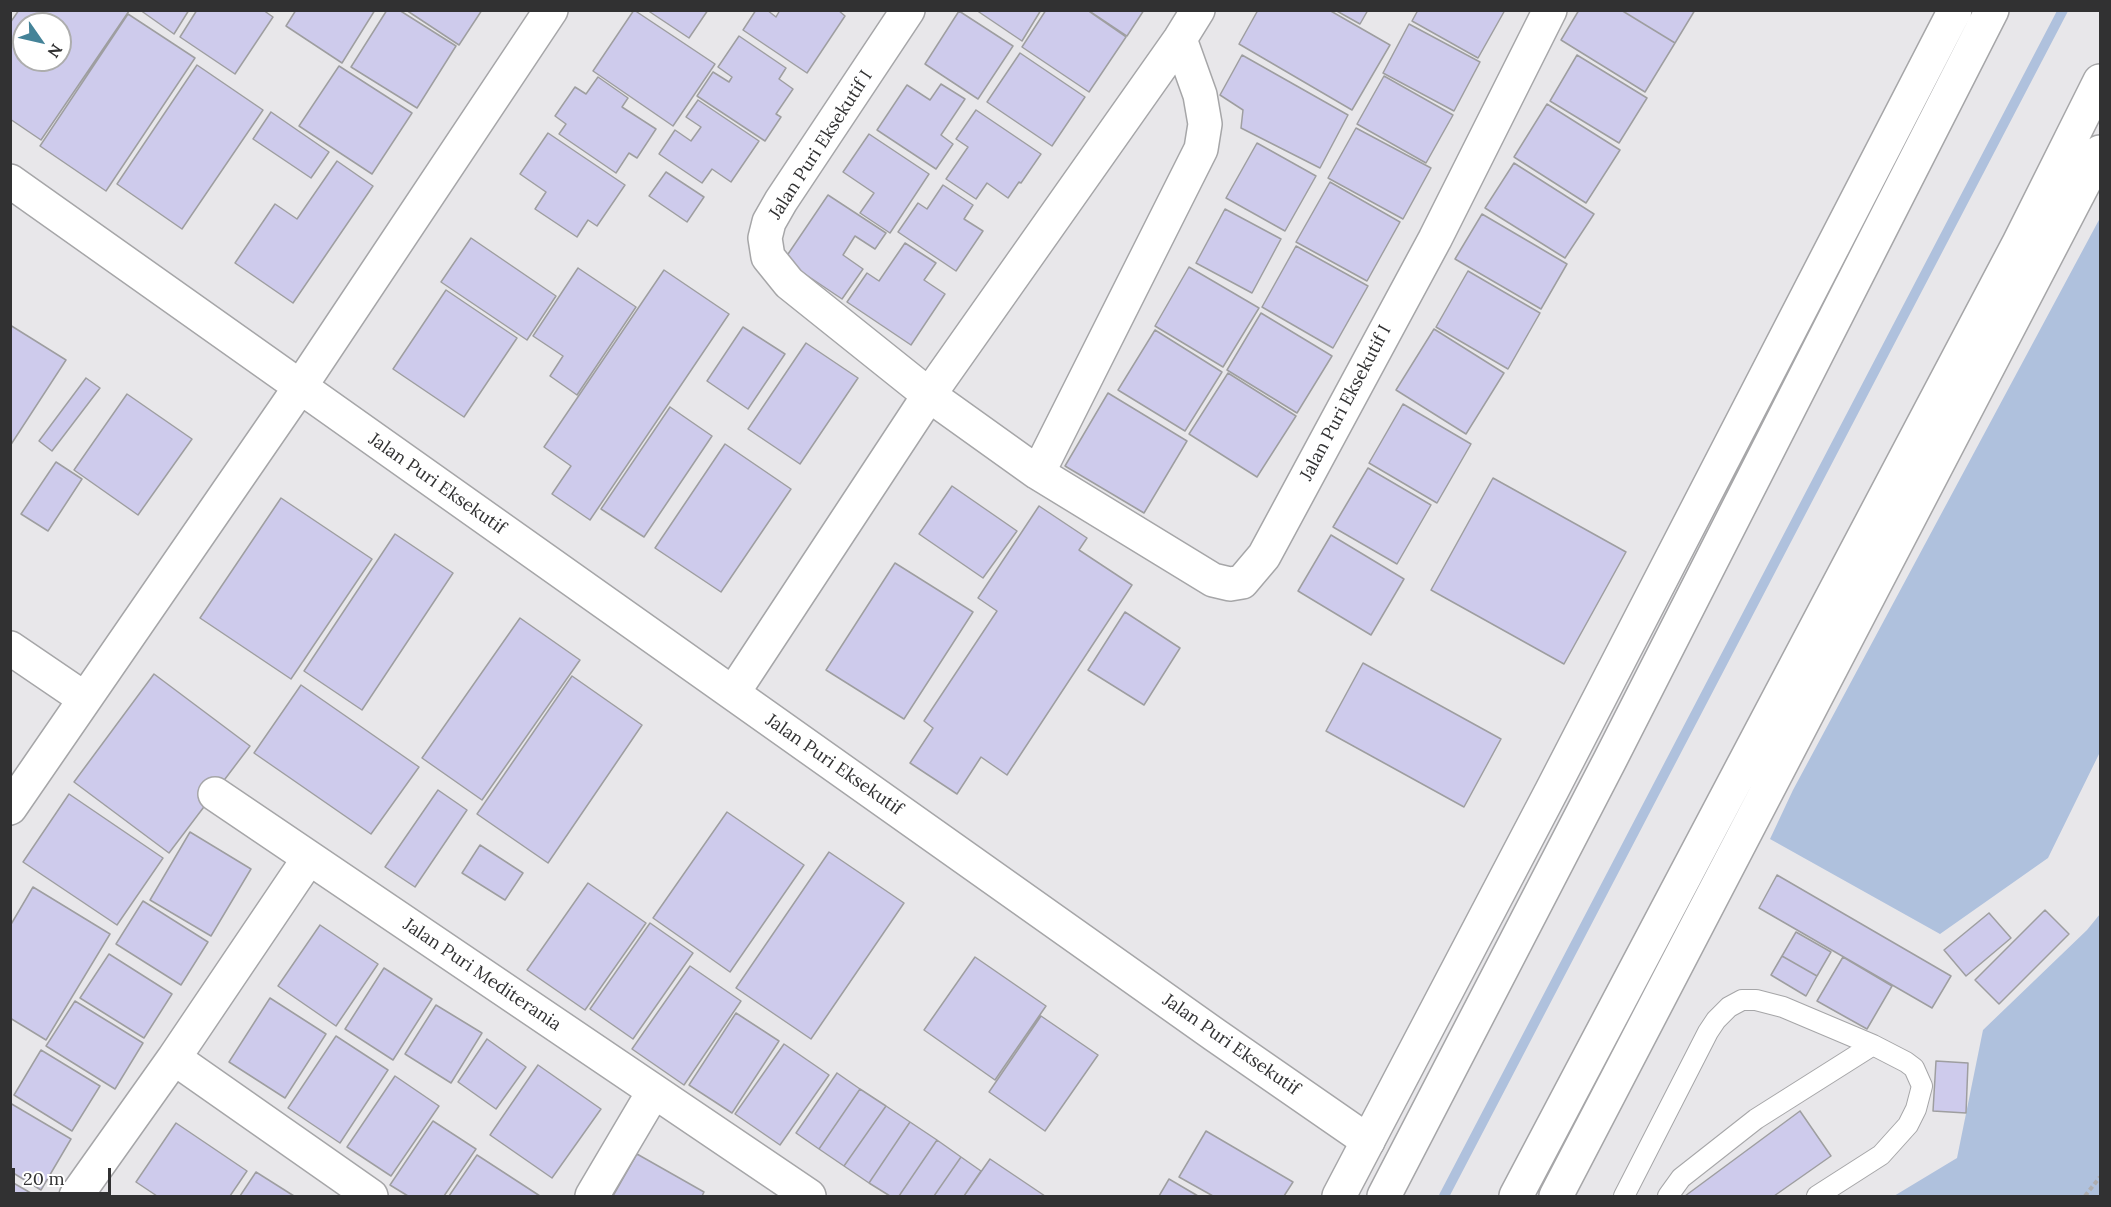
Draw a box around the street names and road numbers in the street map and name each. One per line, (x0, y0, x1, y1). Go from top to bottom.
street label: Jalan Puri Eksekutif I (765, 67, 877, 223)
street label: Jalan Puri Eksekutif I (1296, 322, 1396, 484)
street label: Jalan Puri Eksekutif (364, 429, 510, 539)
street label: Jalan Puri Eksekutif (761, 710, 907, 820)
street label: Jalan Puri Mediterania (399, 914, 565, 1036)
street label: Jalan Puri Eksekutif (1158, 990, 1304, 1100)

